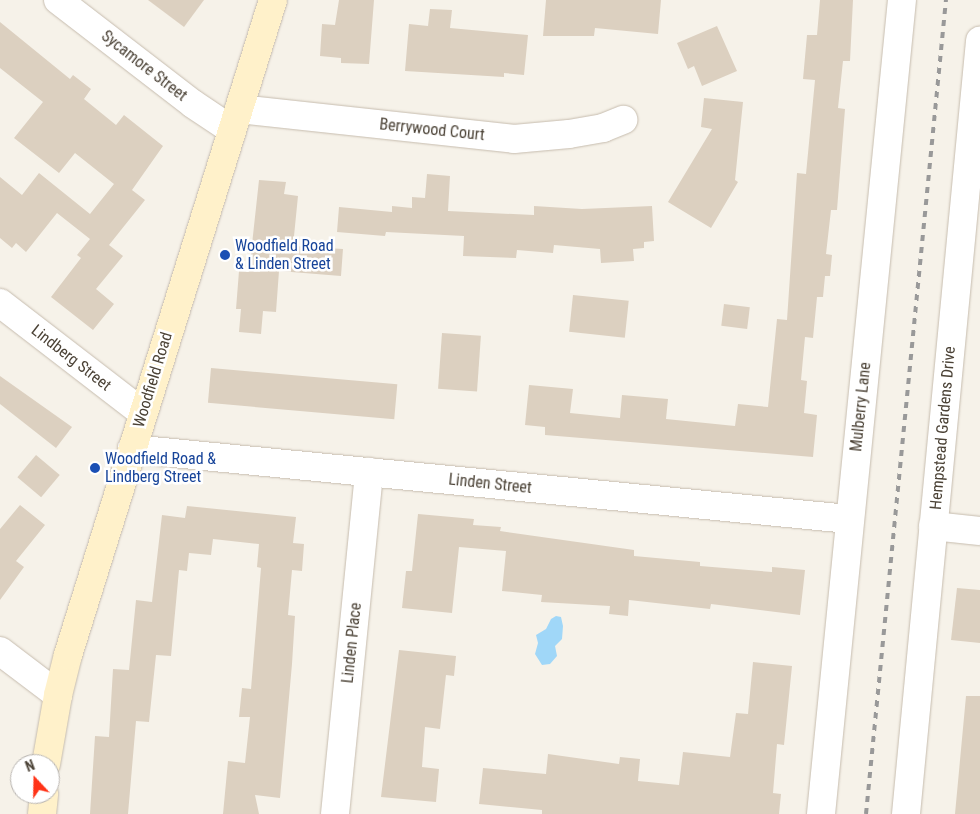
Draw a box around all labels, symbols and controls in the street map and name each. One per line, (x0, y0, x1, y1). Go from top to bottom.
street label: Sycamore Street (97, 27, 191, 105)
street label: Berrywood Court (378, 115, 486, 145)
place label: Woodfield Road & Linden Street (235, 236, 334, 274)
marker: Woodfield Road & Linden Street (219, 249, 231, 261)
street label: Lindberg Street (27, 321, 115, 395)
street label: Woodfield Road (129, 330, 177, 430)
street label: Hempstead Gardens Drive (926, 345, 960, 511)
street label: Mulberry Lane (847, 361, 875, 453)
place label: Woodfield Road & Lindberg Street (105, 449, 216, 487)
marker: Woodfield Road & Lindberg Street (89, 462, 101, 474)
street label: Linden Street (448, 470, 532, 498)
street label: Linden Place (338, 602, 366, 684)
north arrow (10, 754, 60, 804)
text: N (23, 757, 37, 775)

